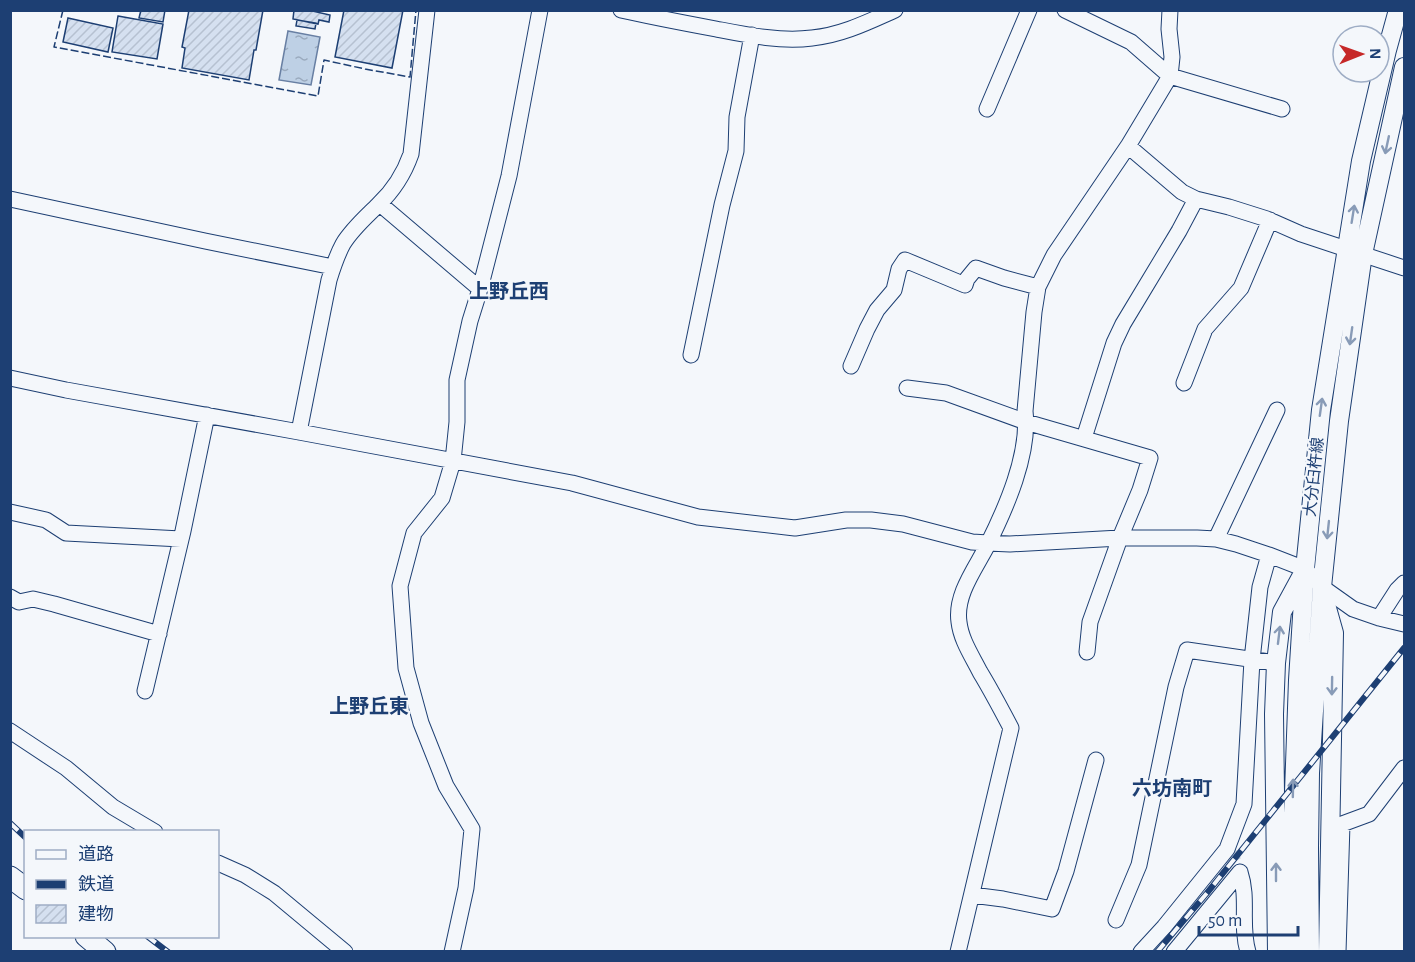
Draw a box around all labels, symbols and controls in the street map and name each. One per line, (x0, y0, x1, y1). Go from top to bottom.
north arrow (1331, 24, 1391, 84)
text: N (1367, 48, 1383, 59)
one-way arrow (1381, 134, 1392, 154)
one-way arrow (1347, 205, 1358, 225)
district label: 上野丘西 (469, 281, 549, 302)
one-way arrow (1346, 326, 1357, 346)
one-way arrow (1316, 397, 1327, 417)
street label: 大分臼杵線 (1301, 436, 1326, 518)
one-way arrow (1322, 519, 1333, 539)
one-way arrow (1274, 626, 1285, 646)
one-way arrow (1327, 676, 1338, 696)
district label: 上野丘東 (329, 696, 409, 717)
district label: 六坊南町 (1132, 778, 1212, 799)
one-way arrow (1287, 779, 1299, 799)
legend (24, 830, 219, 938)
text: 道路 (78, 844, 114, 864)
one-way arrow (1270, 863, 1282, 883)
text: 鉄道 (78, 874, 114, 894)
scale bar (1199, 899, 1298, 937)
text: 建物 (78, 904, 114, 924)
text: 50 m (1208, 912, 1242, 930)

